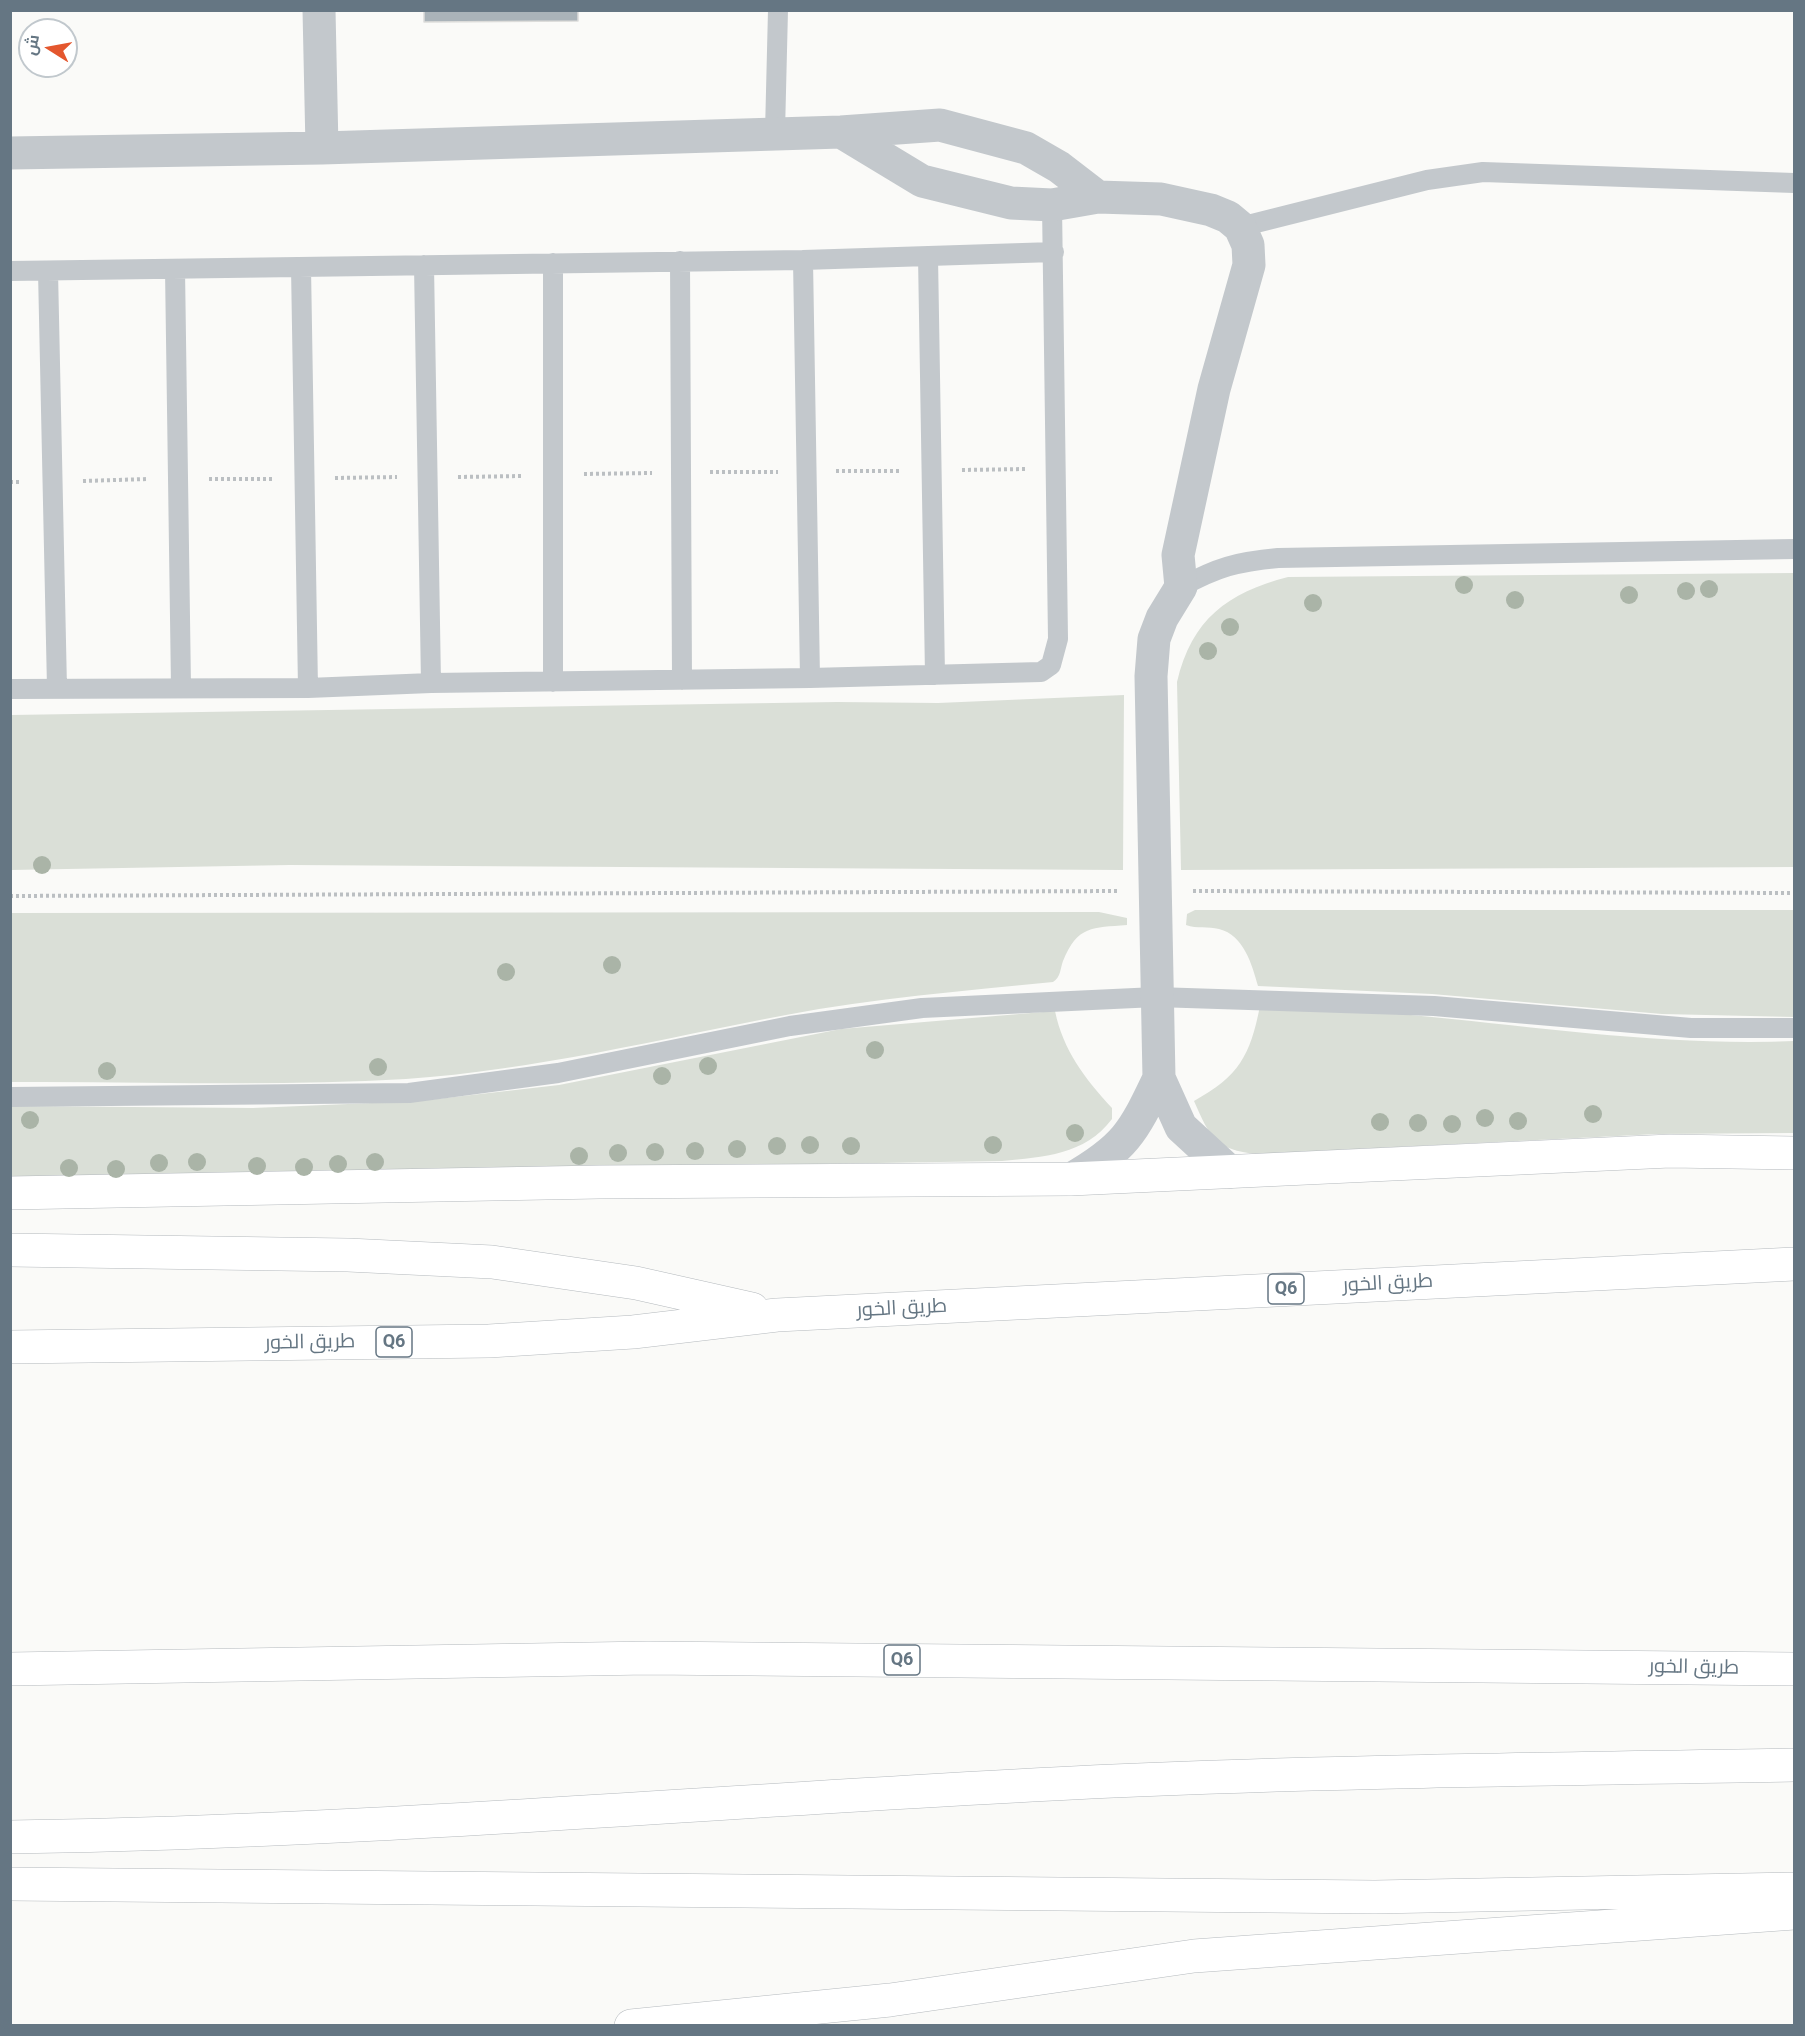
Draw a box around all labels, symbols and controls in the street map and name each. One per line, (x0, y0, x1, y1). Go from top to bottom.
north arrow (18, 18, 78, 78)
text: ش (21, 33, 43, 57)
street label: طريق الخور (1342, 1270, 1434, 1298)
road number: Q6 (1268, 1274, 1304, 1304)
street label: طريق الخور (856, 1295, 948, 1323)
road number: Q6 (376, 1327, 412, 1357)
street label: طريق الخور (265, 1330, 355, 1356)
road number: Q6 (884, 1645, 920, 1675)
street label: طريق الخور (1649, 1655, 1739, 1681)

